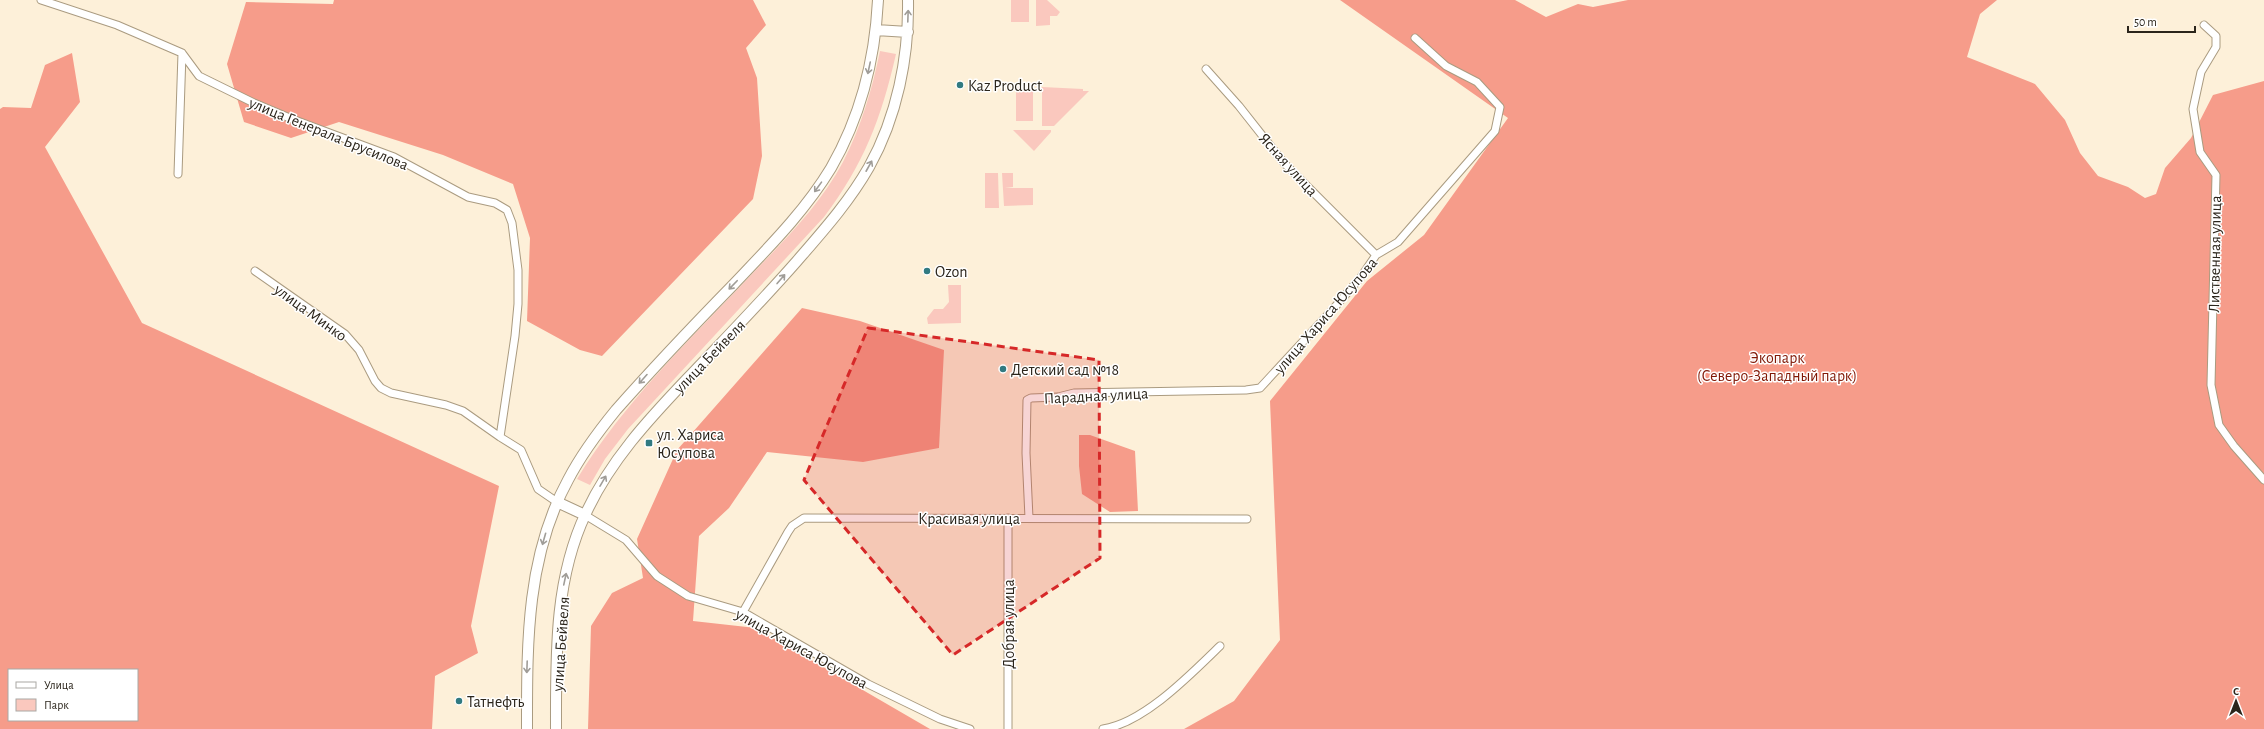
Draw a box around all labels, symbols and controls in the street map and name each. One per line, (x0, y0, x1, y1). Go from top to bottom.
scale bar (2128, 8, 2195, 34)
one-way arrow (905, 10, 912, 23)
text: 50 m (2134, 16, 2157, 28)
one-way arrow (865, 62, 873, 75)
place label: Kaz Product (968, 78, 1042, 94)
marker: Kaz Product (955, 80, 965, 90)
street label: улица Генерала Брусилова (245, 94, 411, 174)
street label: Ясная улица (1255, 130, 1321, 200)
one-way arrow (865, 160, 873, 172)
one-way arrow (814, 181, 822, 192)
street label: Лиственная улица (2206, 195, 2225, 313)
street label: улица Хариса Юсупова (1270, 255, 1381, 378)
place label: Ozon (935, 264, 967, 280)
marker: Ozon (922, 266, 932, 276)
one-way arrow (777, 274, 786, 284)
one-way arrow (728, 280, 738, 290)
street label: улица Минко (270, 281, 350, 345)
street label: улица Бейвеля (670, 317, 749, 398)
park label: Экопарк (Северо-Западный парк) (1697, 350, 1857, 384)
place label: Детский сaд №18 (1011, 362, 1119, 378)
marker: Детский сaд №18 (998, 364, 1008, 374)
one-way arrow (639, 374, 648, 384)
street label: Парадная улица (1043, 385, 1149, 408)
place label: ул. Хариса Юсупова (656, 427, 724, 462)
marker: ул. Хариса Юсупова (644, 438, 654, 448)
one-way arrow (599, 475, 607, 487)
street label: Красивая улица (918, 511, 1020, 528)
one-way arrow (540, 532, 547, 545)
one-way arrow (562, 573, 570, 586)
street label: Добрая улица (1001, 579, 1018, 669)
street label: улица Бейвеля (550, 596, 573, 693)
street label: улица Хариса Юсупова (732, 605, 870, 693)
one-way arrow (523, 660, 531, 673)
legend (8, 669, 138, 721)
text: Улица (44, 679, 74, 691)
north arrow (2216, 681, 2256, 721)
text: С (2233, 686, 2239, 697)
place label: Татнефть (467, 694, 525, 710)
marker: Татнефть (454, 696, 464, 706)
text: Парк (44, 699, 69, 711)

